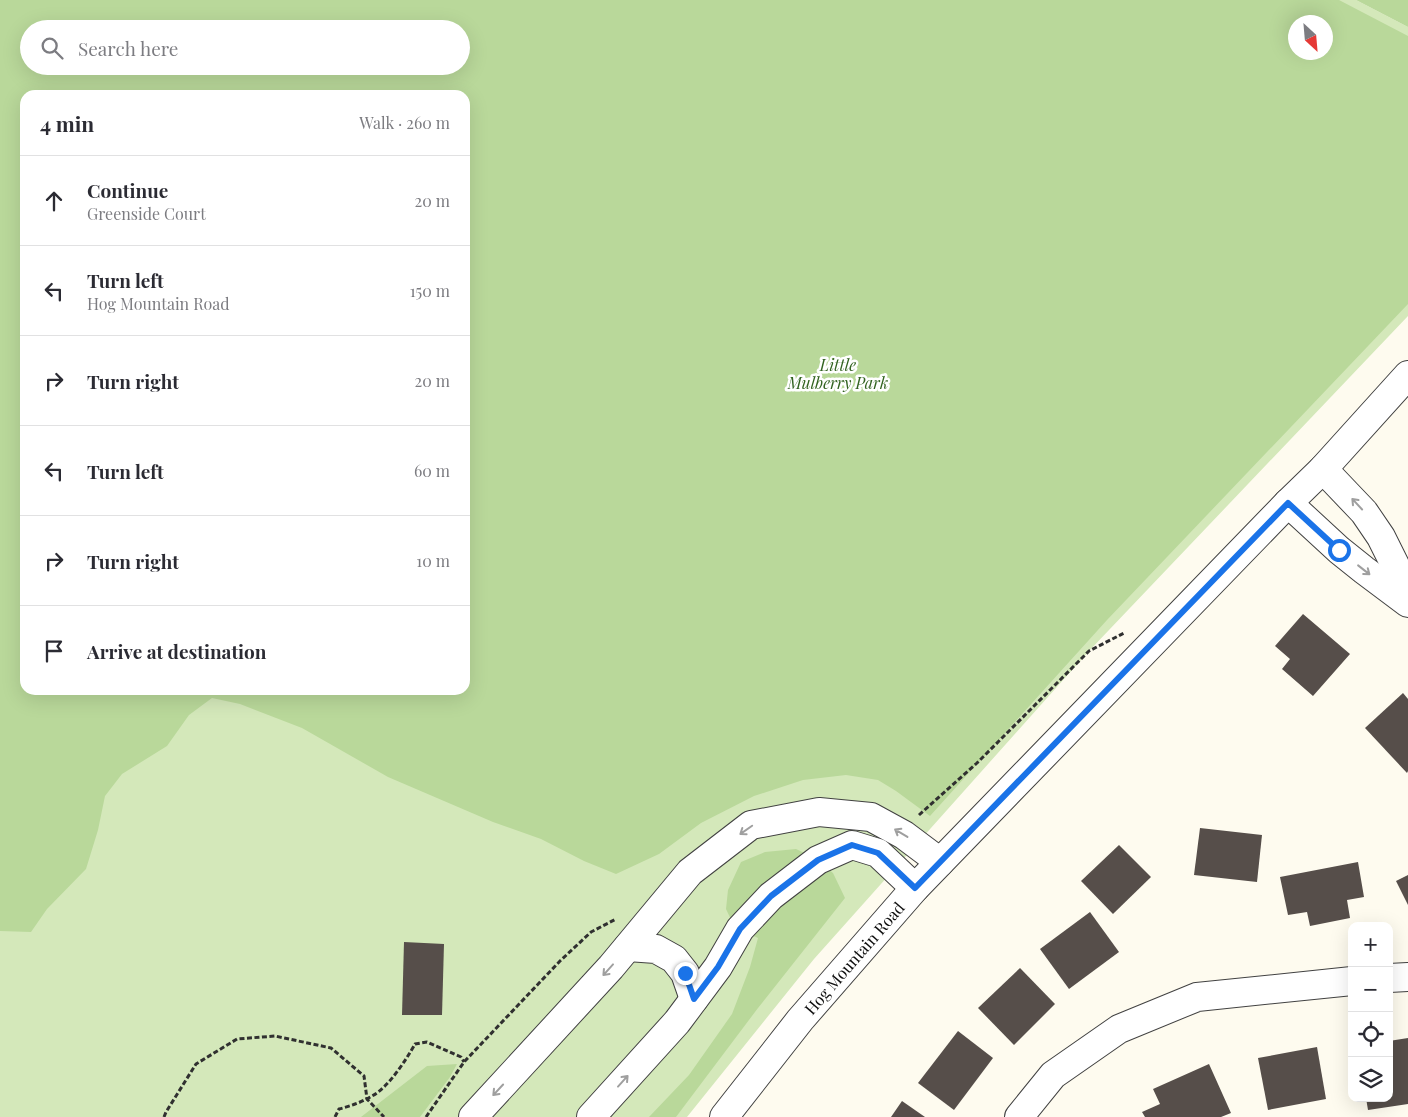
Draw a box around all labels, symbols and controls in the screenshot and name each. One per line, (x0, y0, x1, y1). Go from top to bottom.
north arrow (1288, 15, 1333, 60)
search box (20, 20, 470, 75)
icon: search (38, 34, 66, 62)
text: Search here (78, 35, 178, 61)
text: 4 min (40, 109, 94, 137)
text: Walk · 260 m (359, 112, 450, 133)
text: Continue (87, 177, 168, 203)
icon: ahead (40, 187, 68, 215)
text: 20 m (415, 190, 450, 211)
text: Greenside Court (87, 203, 206, 224)
text: Turn left (87, 267, 164, 293)
icon: left (40, 277, 68, 305)
text: 150 m (410, 280, 450, 301)
text: Hog Mountain Road (87, 293, 230, 314)
park label: Little Mulberry Park (787, 354, 888, 393)
icon: right (40, 367, 68, 395)
text: Turn right (87, 368, 179, 394)
text: 20 m (415, 370, 450, 391)
icon: left (40, 457, 68, 485)
text: Turn left (87, 458, 164, 484)
text: 60 m (414, 460, 450, 481)
one-way arrow (1351, 498, 1363, 511)
route start (1328, 539, 1351, 562)
icon: right (40, 547, 68, 575)
text: Turn right (87, 548, 179, 574)
text: 10 m (416, 550, 450, 571)
one-way arrow (1357, 565, 1370, 576)
icon: arrive (40, 637, 68, 665)
text: Arrive at destination (87, 638, 267, 664)
one-way arrow (739, 825, 753, 835)
one-way arrow (894, 828, 908, 838)
street label: Hog Mountain Road (799, 897, 909, 1019)
map controls (1348, 922, 1393, 1102)
button: + (1348, 922, 1393, 967)
route end (674, 962, 697, 985)
one-way arrow (602, 963, 614, 976)
button: − (1348, 967, 1393, 1012)
button: locate (1348, 1012, 1393, 1057)
button: layers (1348, 1057, 1393, 1102)
one-way arrow (618, 1074, 629, 1087)
one-way arrow (492, 1083, 504, 1096)

